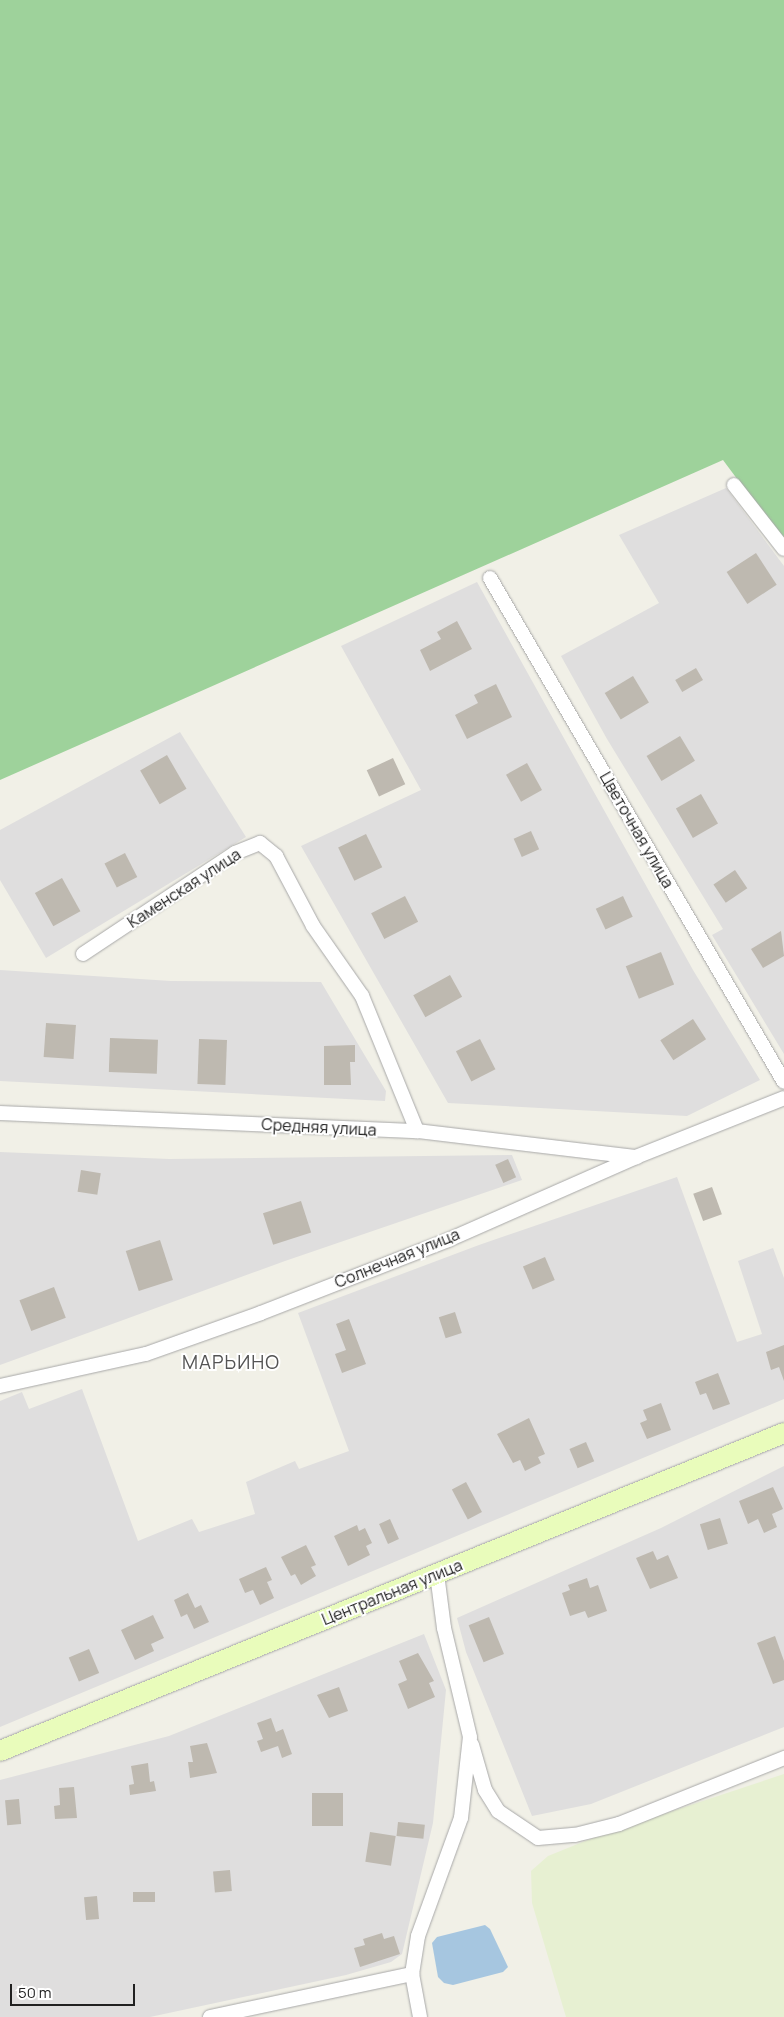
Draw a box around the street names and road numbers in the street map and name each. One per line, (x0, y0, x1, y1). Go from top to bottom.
street label: Цветочная улица (596, 768, 678, 892)
street label: Каменская улица (124, 844, 244, 932)
street label: Средняя улица (261, 1114, 377, 1140)
street label: Солнечная улица (332, 1224, 462, 1292)
street label: Центральная улица (319, 1555, 465, 1629)

